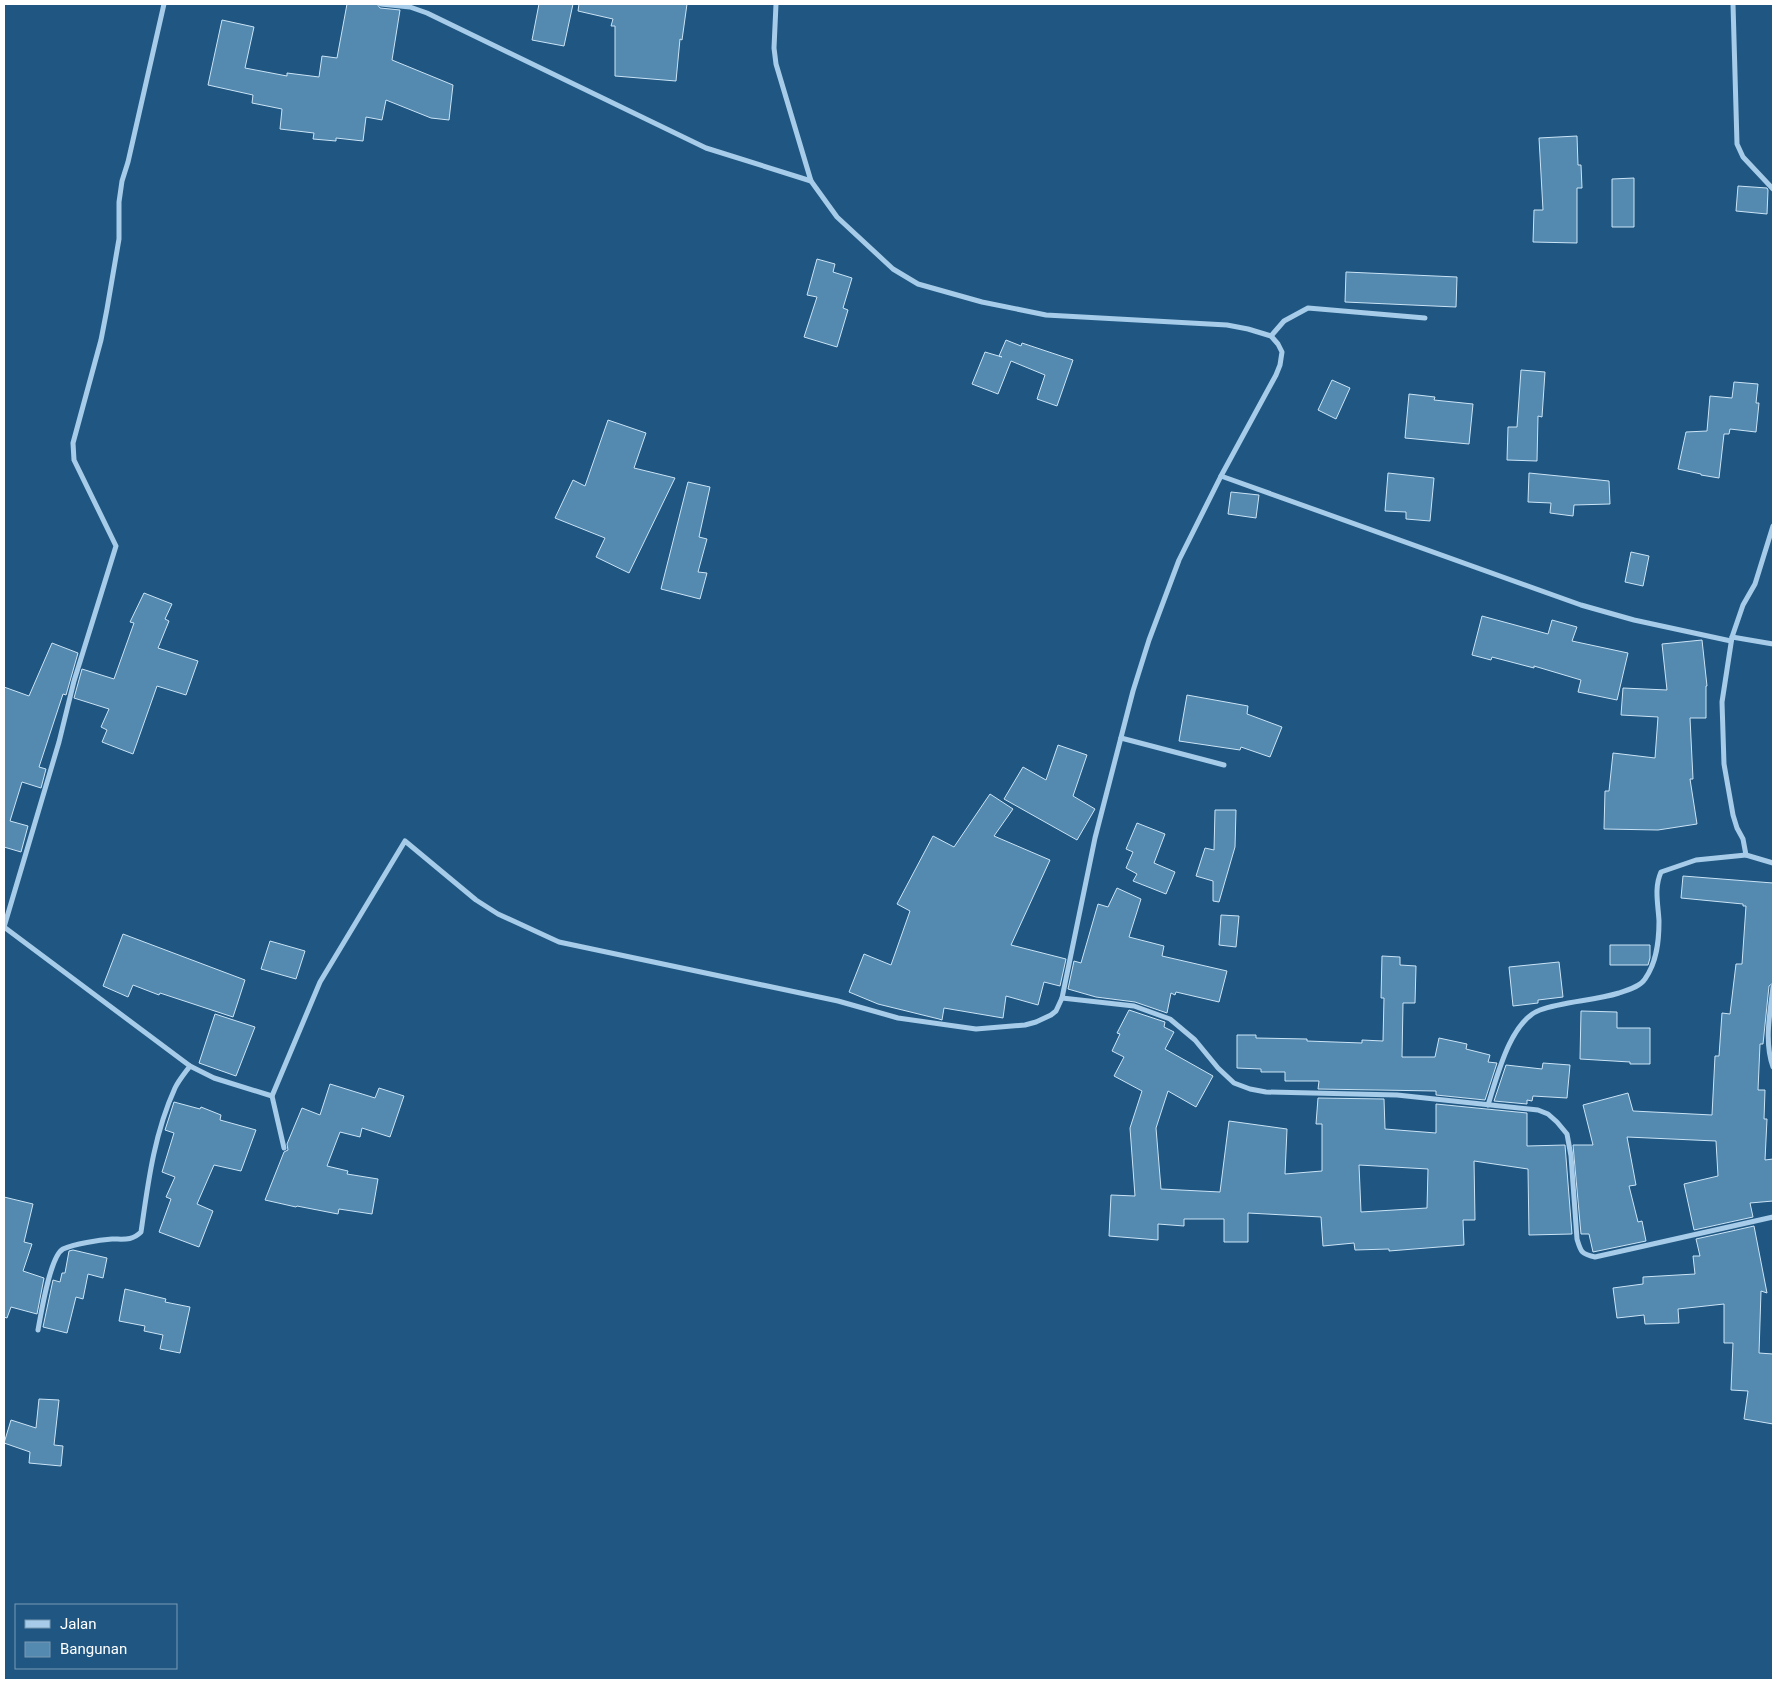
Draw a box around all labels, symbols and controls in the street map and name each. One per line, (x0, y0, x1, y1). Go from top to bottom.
legend (15, 1604, 178, 1669)
text: Jalan (60, 1615, 97, 1633)
text: Bangunan (60, 1640, 127, 1658)

